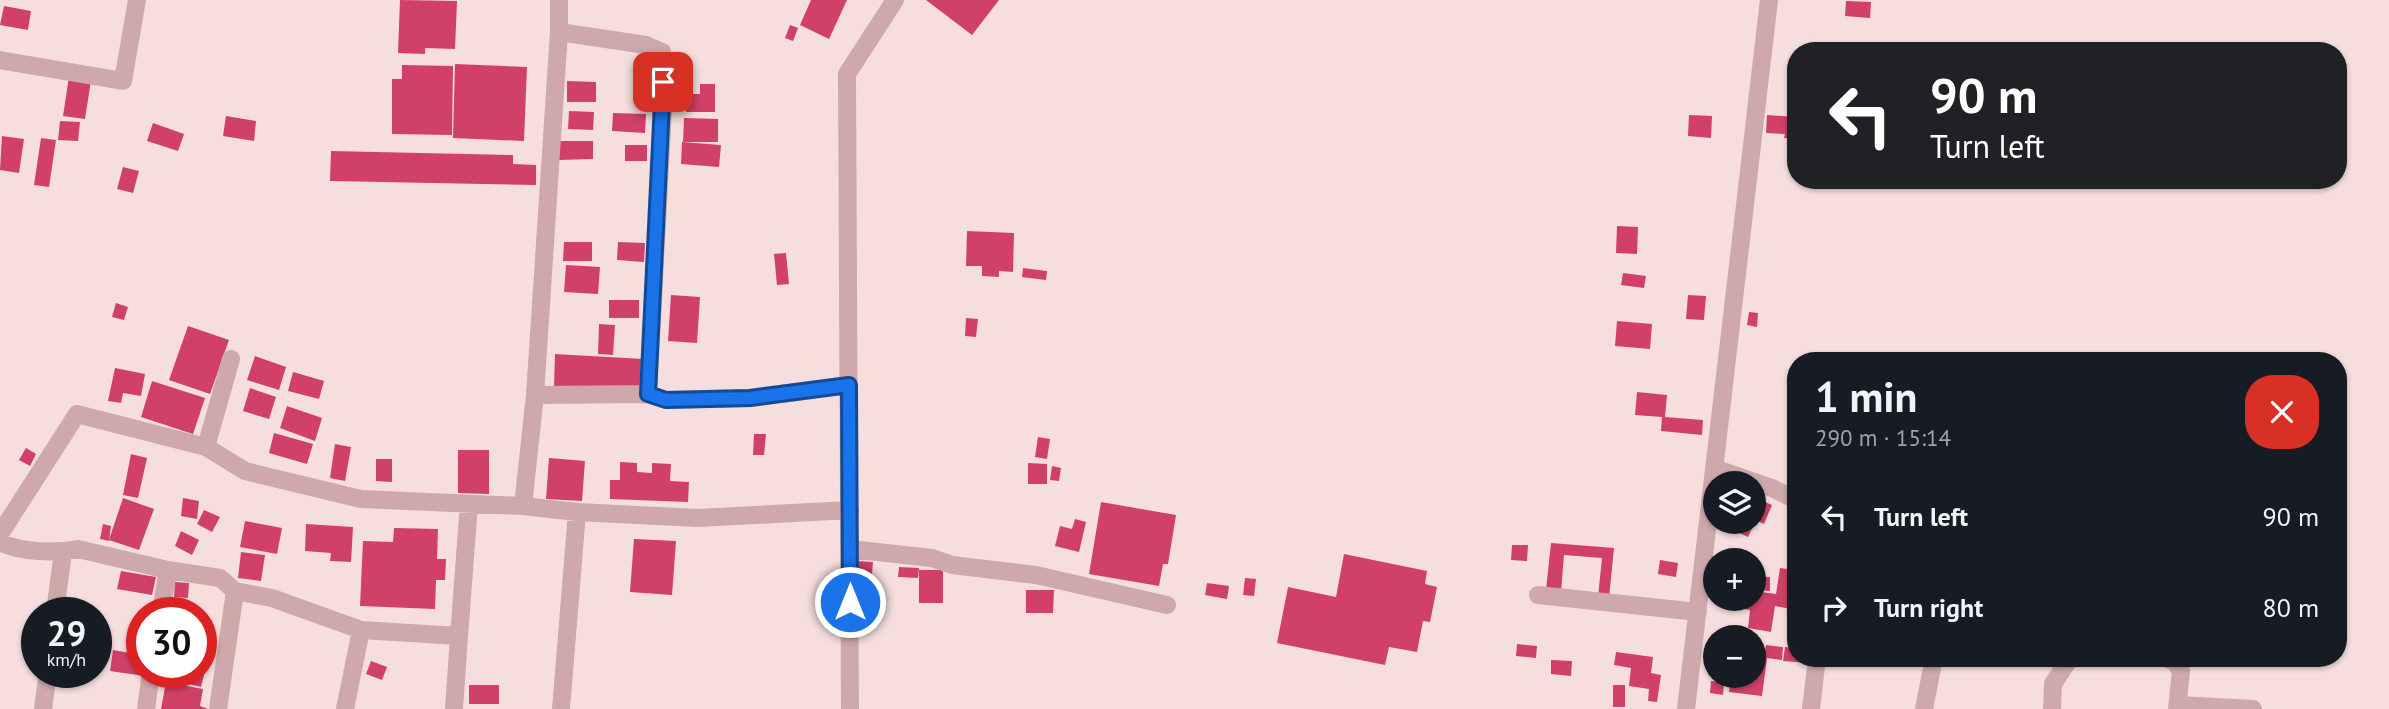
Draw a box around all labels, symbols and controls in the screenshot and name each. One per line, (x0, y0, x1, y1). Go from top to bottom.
pin (633, 52, 693, 112)
icon: arrive (644, 63, 682, 101)
text: 90 m (1930, 63, 2037, 127)
icon: left (1815, 70, 1906, 161)
text: Turn left (1930, 125, 2045, 167)
text: 1 min (1815, 369, 1917, 424)
button: close (2245, 375, 2319, 449)
text: 290 m · 15:14 (1815, 423, 1951, 452)
map controls (1703, 471, 1766, 688)
button: layers (1703, 471, 1766, 534)
icon: left (1815, 498, 1853, 536)
text: Turn left (1874, 500, 1968, 533)
text: 90 m (2263, 500, 2319, 533)
button: + (1703, 548, 1766, 611)
position arrow (813, 565, 887, 639)
icon: right (1815, 589, 1853, 627)
text: Turn right (1874, 591, 1983, 624)
text: 80 m (2263, 591, 2319, 624)
speed limit sign: 30 (126, 597, 217, 688)
text: 29 (47, 610, 86, 656)
button: − (1703, 625, 1766, 688)
text: km/h (47, 648, 86, 671)

